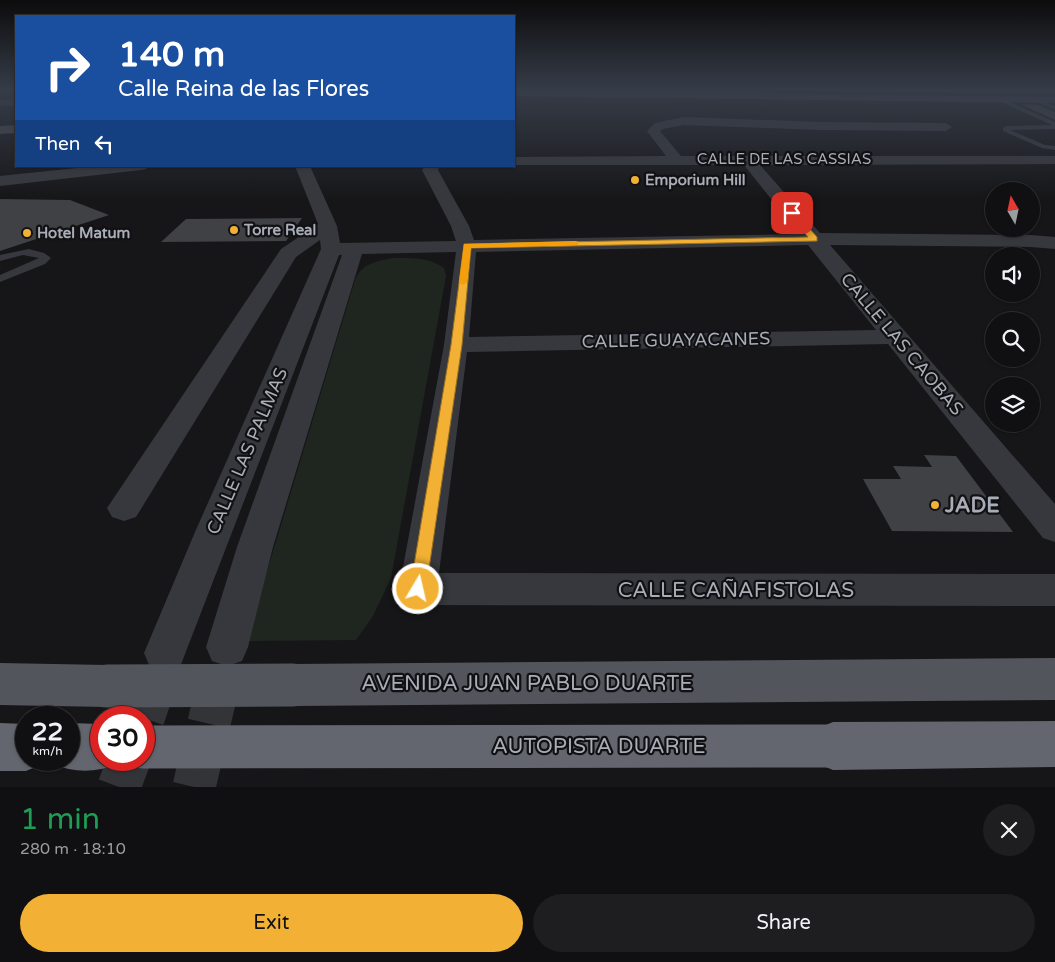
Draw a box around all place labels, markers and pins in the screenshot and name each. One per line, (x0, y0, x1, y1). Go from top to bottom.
place label: Emporium Hill (645, 171, 746, 190)
marker: Emporium Hill (629, 174, 641, 186)
pin (771, 192, 813, 234)
place label: Torre Real (243, 221, 316, 239)
place label: Hotel Matum (37, 224, 130, 242)
marker: Torre Real (228, 224, 240, 236)
marker: Hotel Matum (21, 227, 33, 239)
place label: JADE (944, 493, 1000, 518)
marker: JADE (929, 499, 941, 511)

